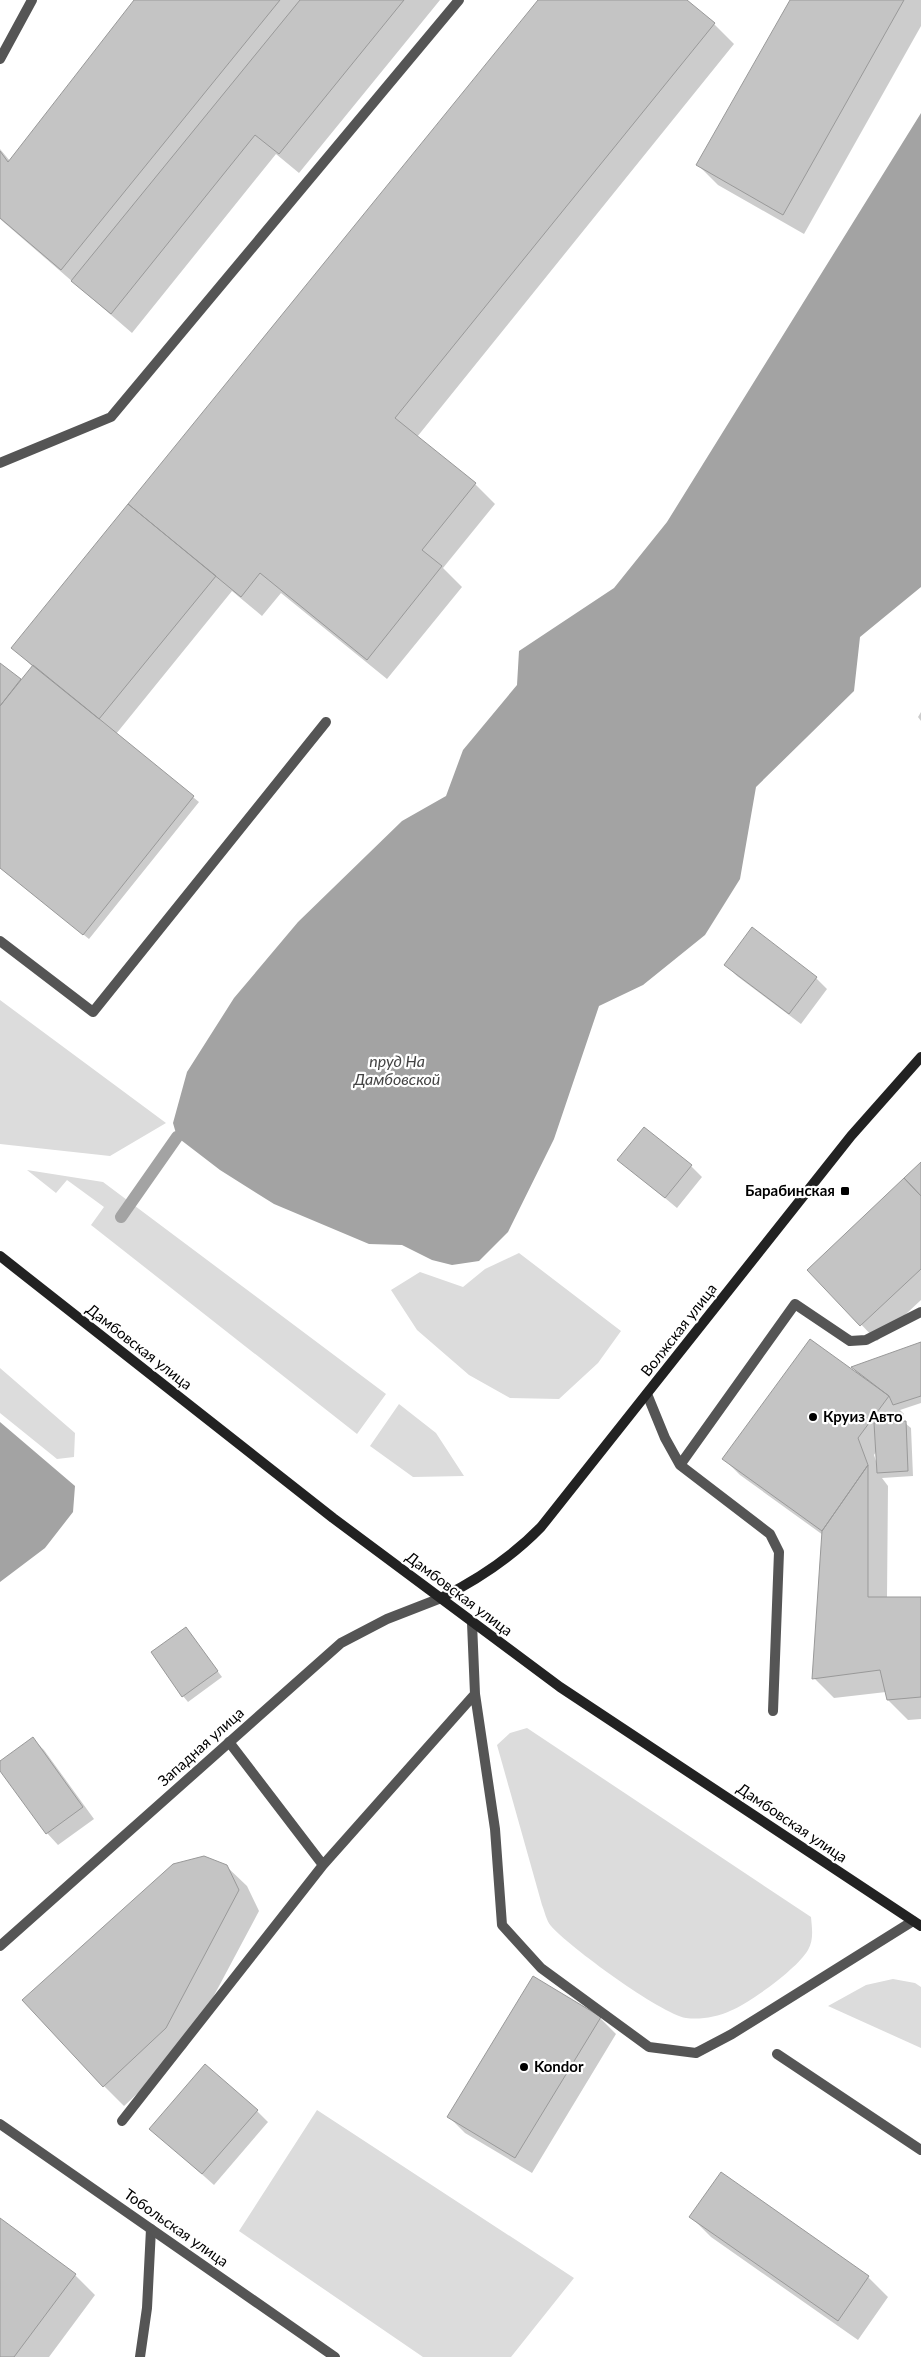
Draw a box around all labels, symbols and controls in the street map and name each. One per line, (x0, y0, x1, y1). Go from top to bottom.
water label: пруд На Дамбовской (353, 1051, 440, 1088)
place label: Барабинская (745, 1181, 835, 1199)
marker: Барабинская (839, 1185, 851, 1197)
street label: Волжская улица (636, 1279, 720, 1379)
street label: Дамбовская улица (83, 1299, 196, 1393)
place label: Круиз Авто (823, 1407, 903, 1425)
marker: Круиз Авто (807, 1411, 819, 1423)
street label: Дамбовская улица (403, 1547, 517, 1639)
street label: Западная улица (154, 1703, 247, 1789)
street label: Дамбовская улица (734, 1779, 851, 1866)
place label: Kondor (534, 2057, 584, 2075)
marker: Kondor (518, 2061, 530, 2073)
street label: Тобольская улица (121, 2184, 232, 2270)

